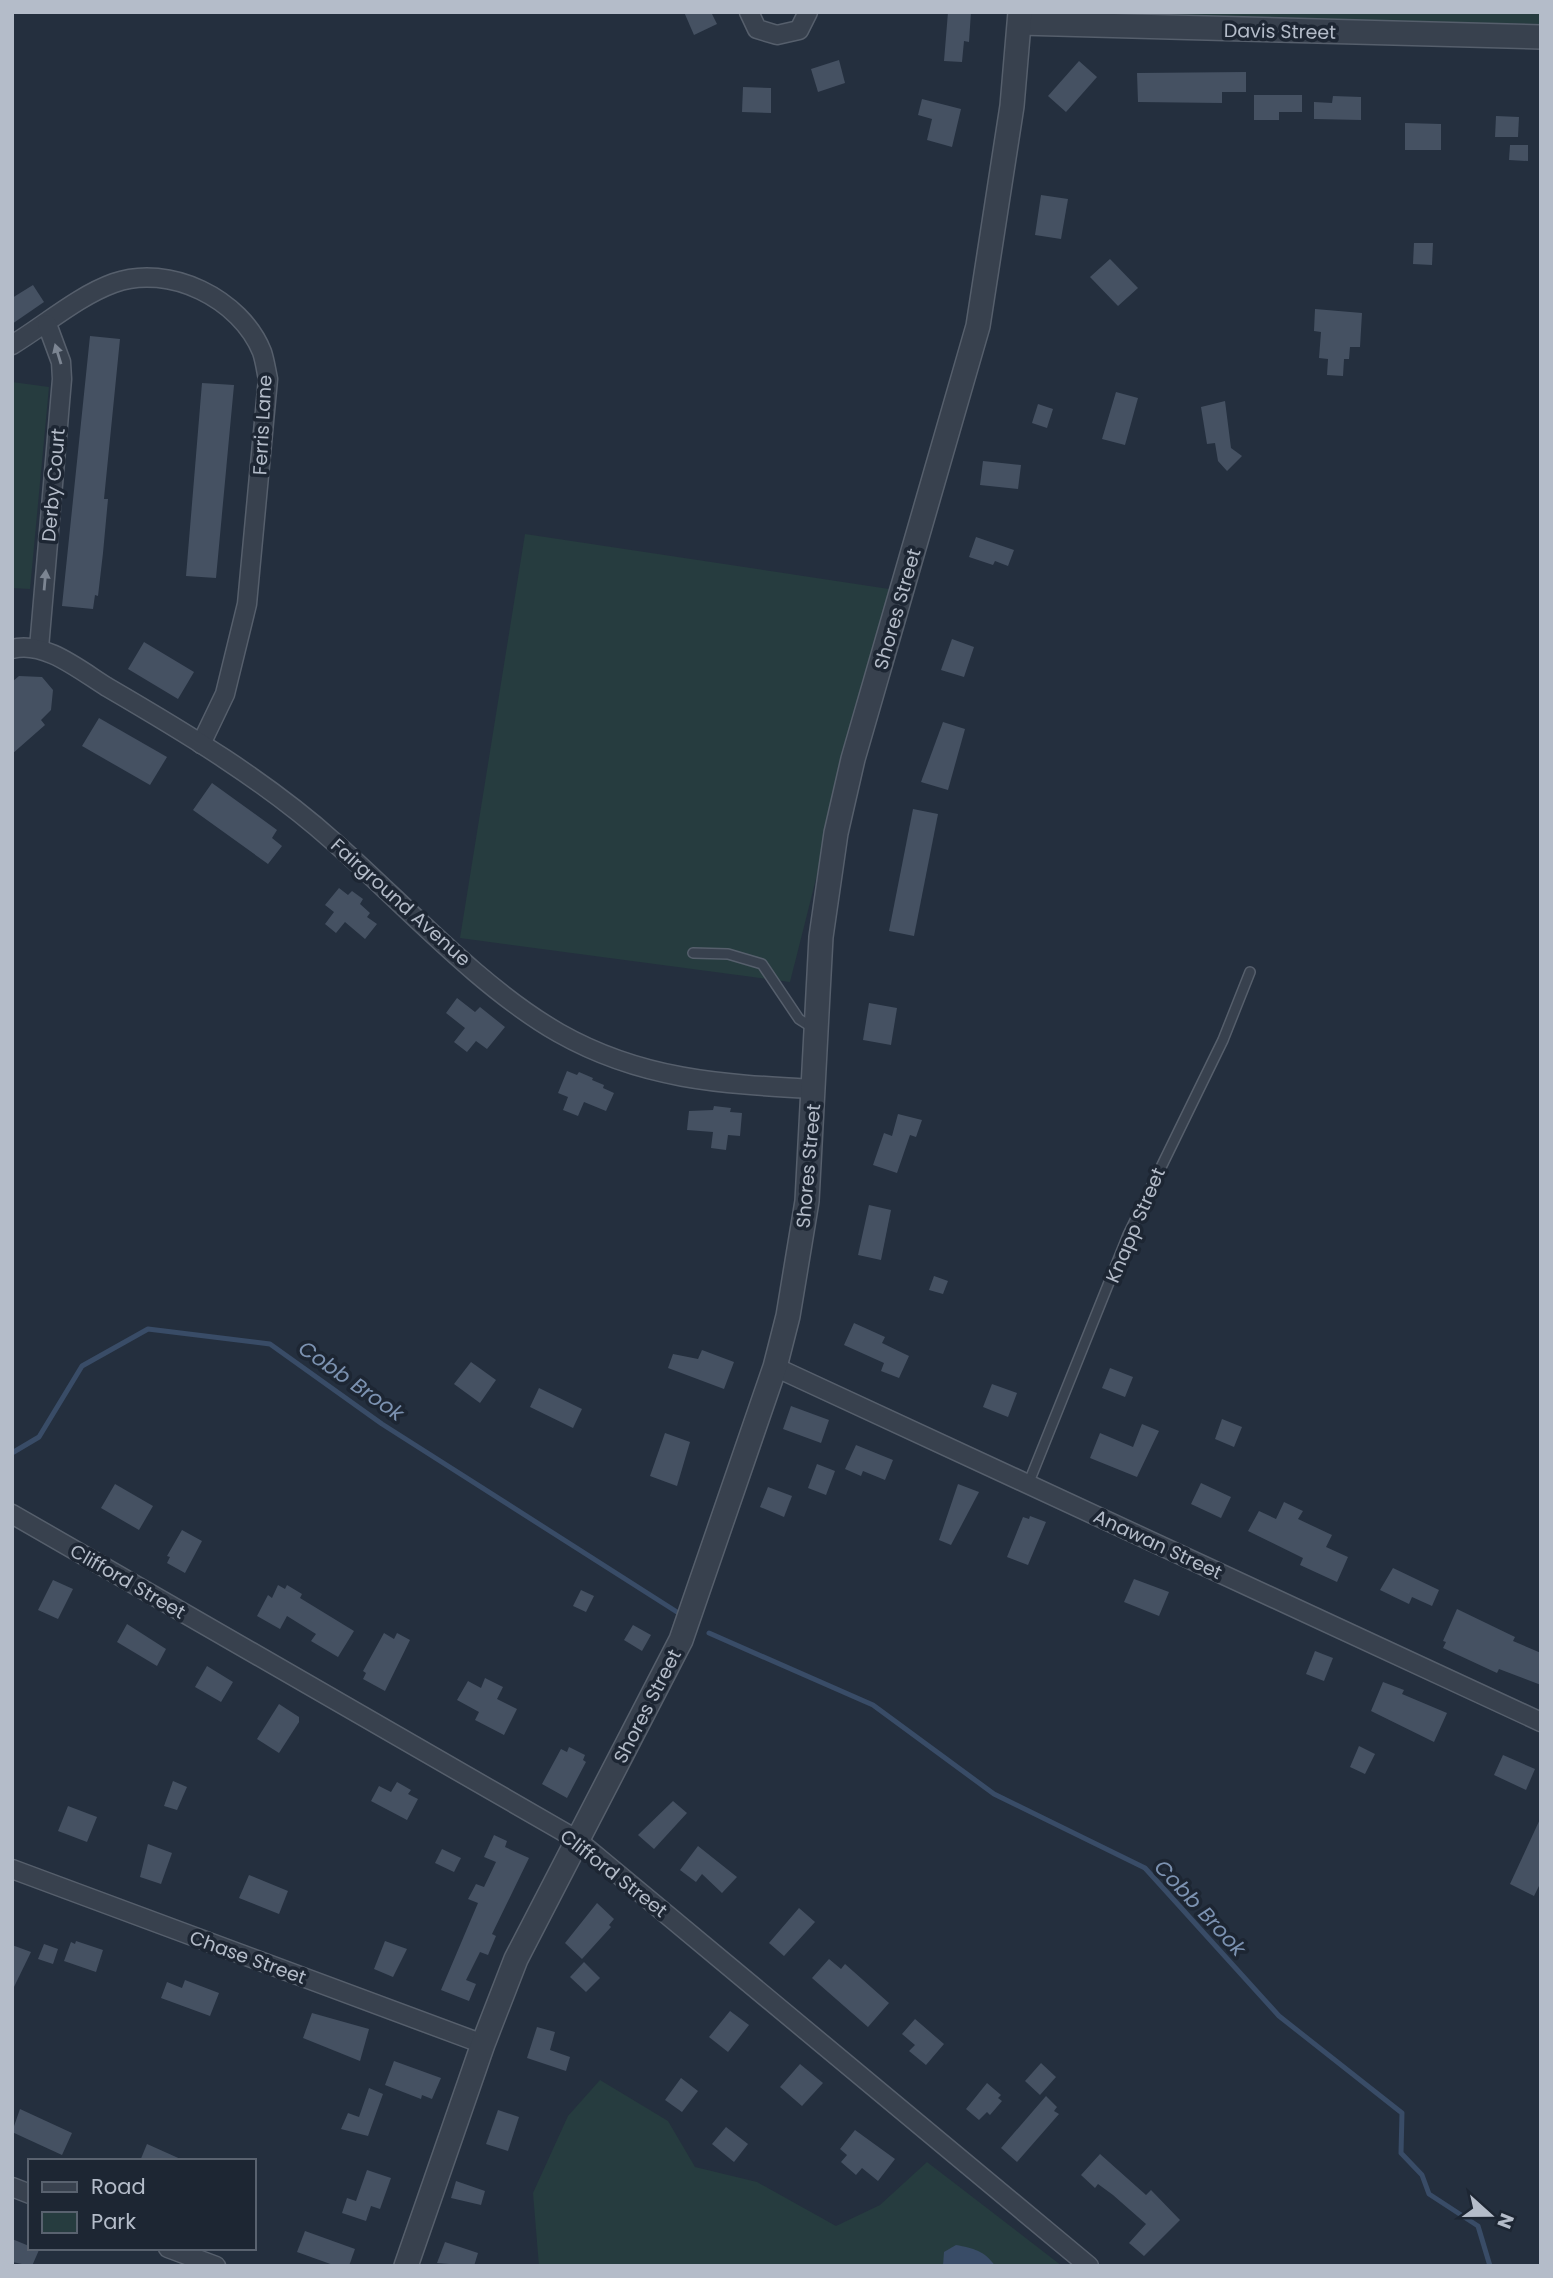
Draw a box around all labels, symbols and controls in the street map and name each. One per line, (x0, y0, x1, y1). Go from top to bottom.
street label: Davis Street (1224, 17, 1336, 46)
one-way arrow (52, 344, 63, 365)
street label: Ferris Lane (246, 374, 279, 476)
street label: Derby Court (35, 427, 72, 543)
street label: Shores Street (867, 545, 928, 673)
one-way arrow (40, 569, 51, 591)
street label: Fairground Avenue (325, 832, 477, 973)
street label: Shores Street (790, 1103, 827, 1229)
street label: Knapp Street (1099, 1163, 1172, 1287)
water label: Cobb Brook (293, 1334, 411, 1428)
street label: Anawan Street (1089, 1503, 1227, 1586)
street label: Clifford Street (65, 1537, 191, 1625)
street label: Shores Street (607, 1644, 688, 1768)
street label: Clifford Street (554, 1823, 673, 1924)
water label: Cobb Brook (1148, 1853, 1254, 1963)
street label: Chase Street (186, 1924, 310, 1991)
legend (28, 2159, 256, 2250)
text: Road (91, 2172, 146, 2201)
north arrow (1455, 2180, 1525, 2250)
text: Park (91, 2207, 136, 2236)
text: N (1490, 2209, 1521, 2232)

